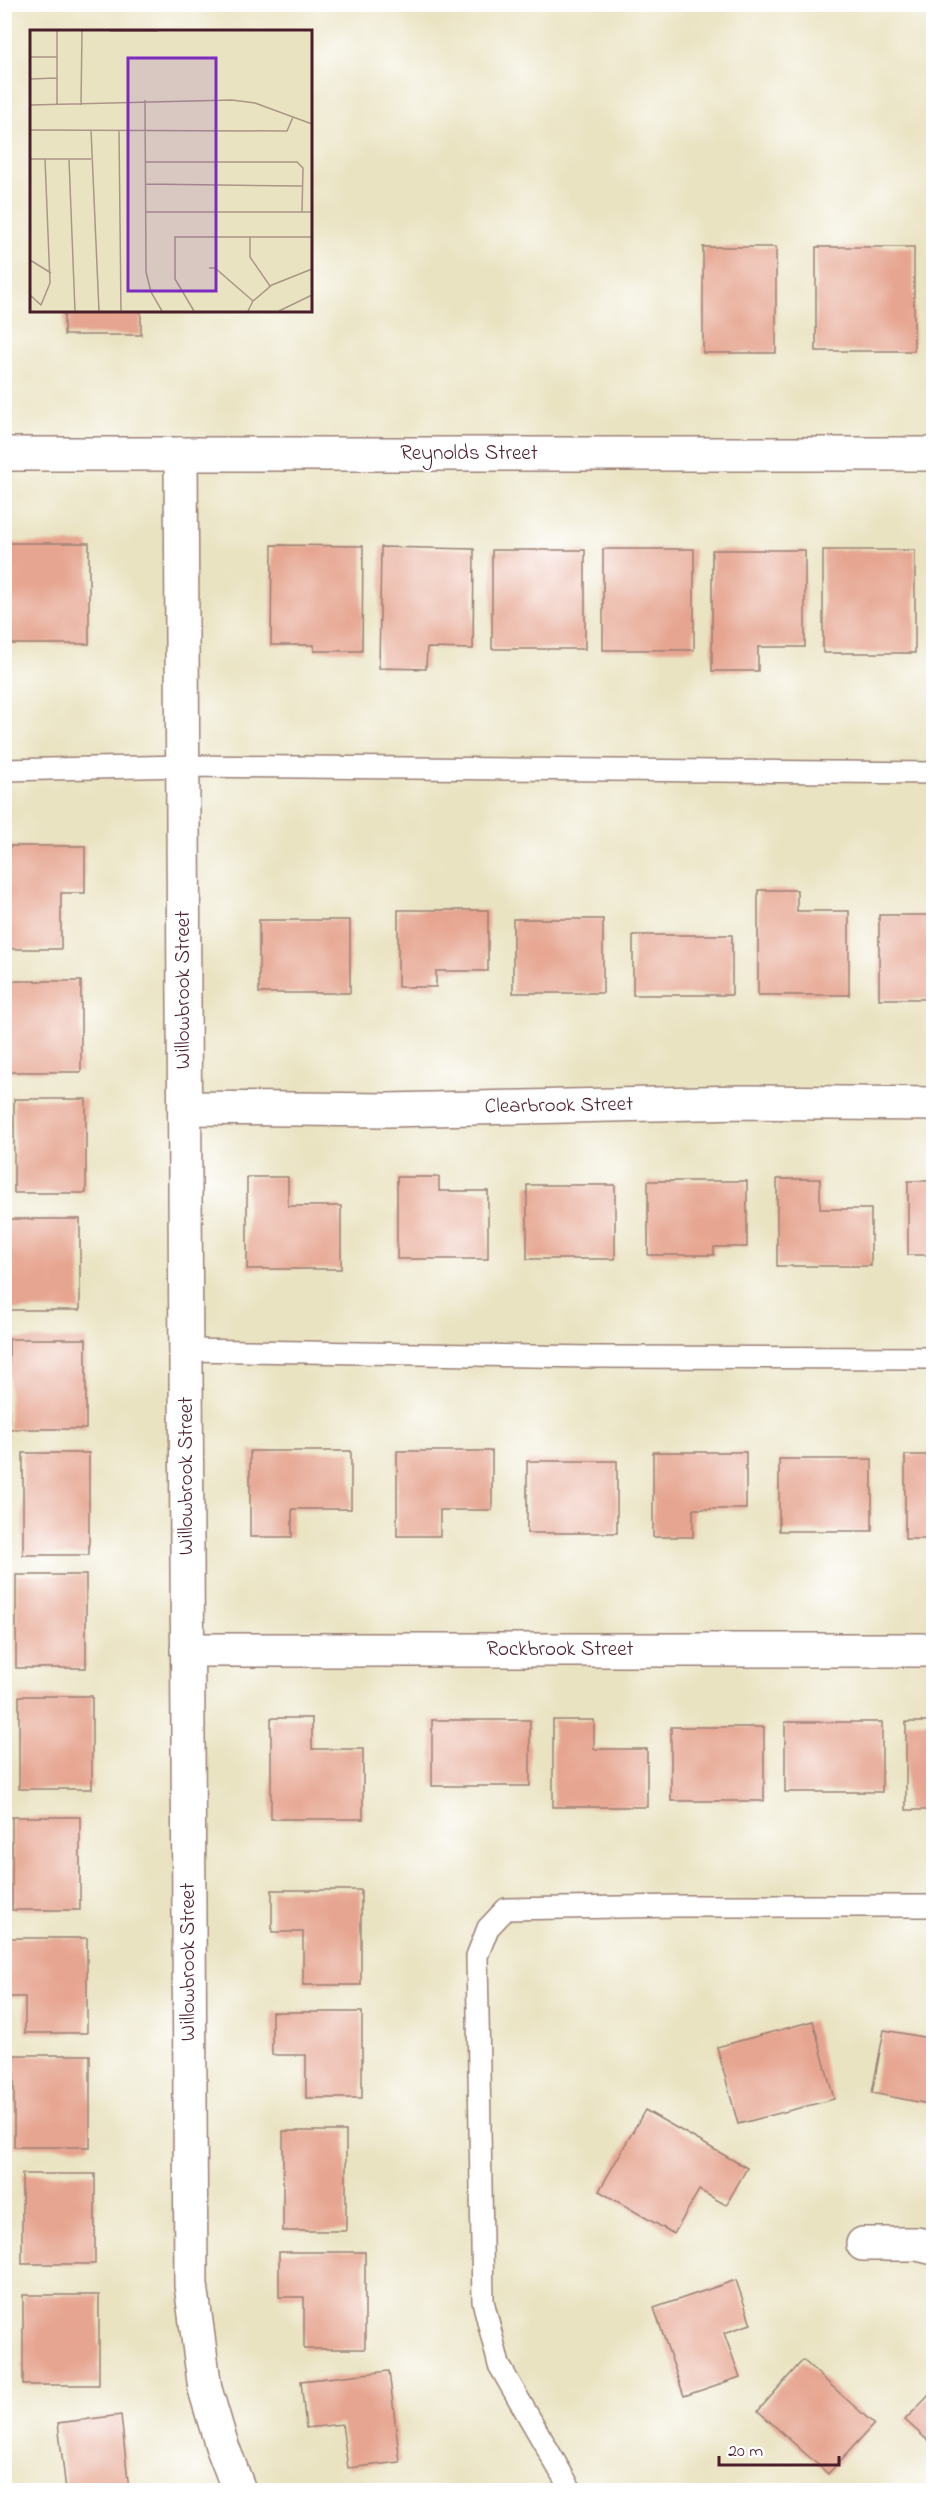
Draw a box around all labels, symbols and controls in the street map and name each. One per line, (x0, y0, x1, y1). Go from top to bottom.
inset map (30, 30, 312, 312)
street label: Reynolds Street (400, 439, 538, 471)
street label: Willowbrook Street (169, 911, 199, 1069)
street label: Clearbrook Street (484, 1090, 634, 1122)
street label: Willowbrook Street (172, 1397, 202, 1555)
street label: Rockbrook Street (486, 1635, 634, 1665)
street label: Willowbrook Street (174, 1883, 204, 2041)
scale bar (719, 2429, 839, 2467)
text: 20 m (728, 2439, 763, 2465)

